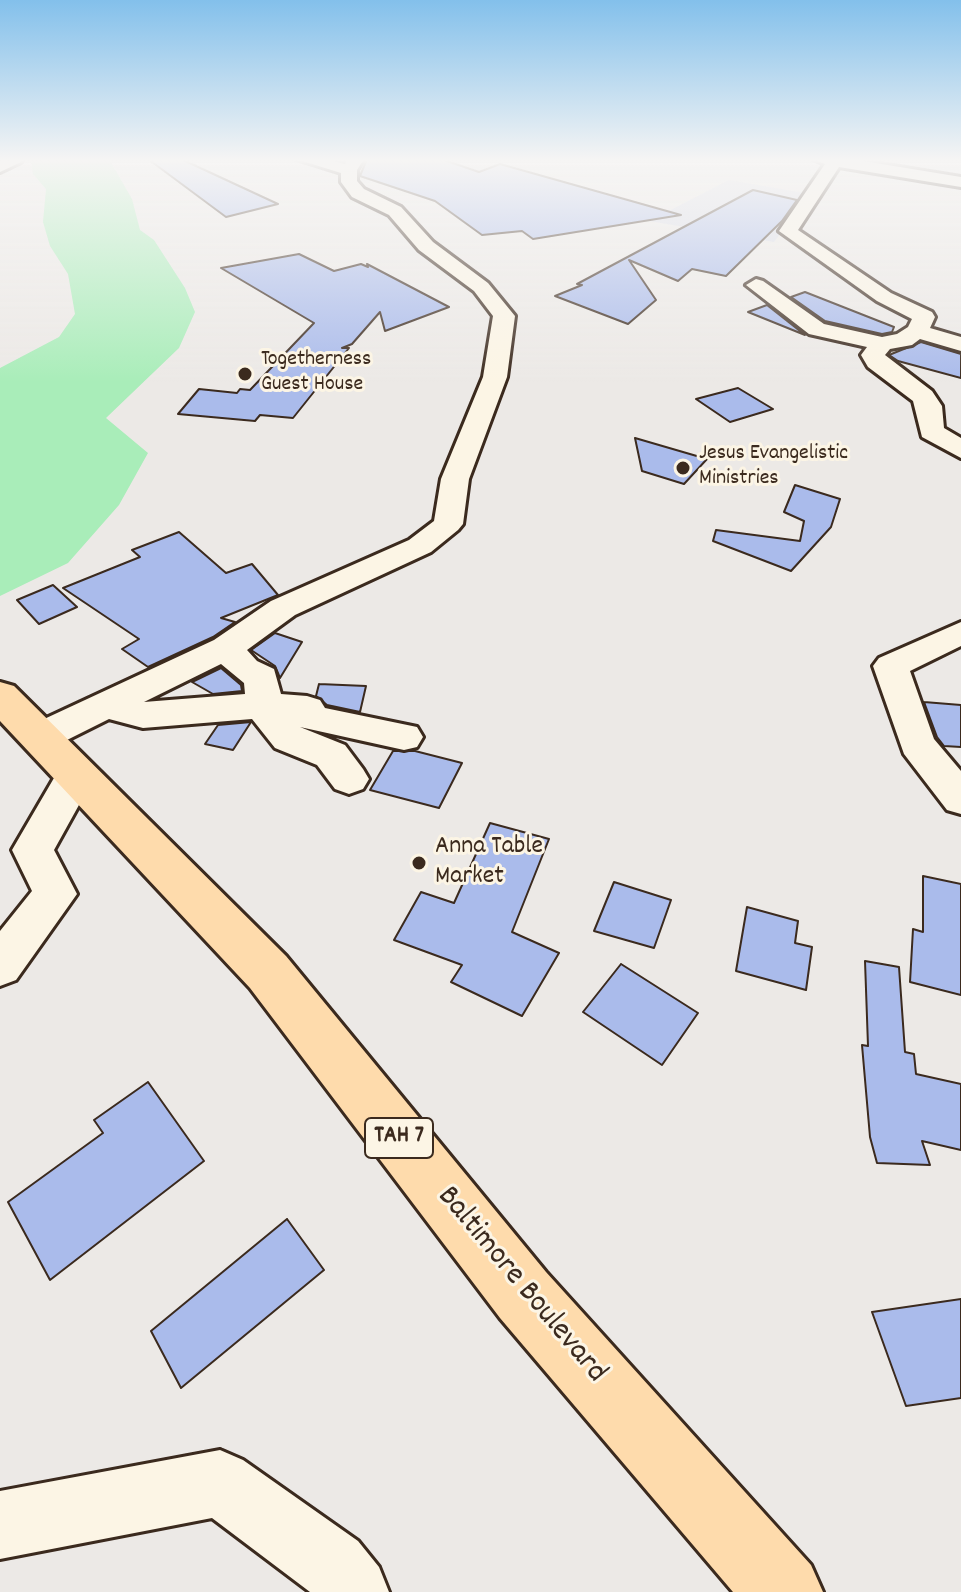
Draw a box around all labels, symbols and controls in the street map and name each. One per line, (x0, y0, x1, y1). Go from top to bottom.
place label: Togetherness Guest House (261, 348, 371, 400)
marker: Togetherness Guest House (236, 365, 254, 383)
place label: Jesus Evangelistic Ministries (699, 442, 848, 494)
marker: Jesus Evangelistic Ministries (674, 459, 692, 477)
place label: Anna Table Market (435, 832, 543, 894)
marker: Anna Table Market (410, 854, 428, 872)
road number: TAH 7 (365, 1118, 433, 1158)
street label: Baltimore Boulevard (427, 1180, 613, 1392)

